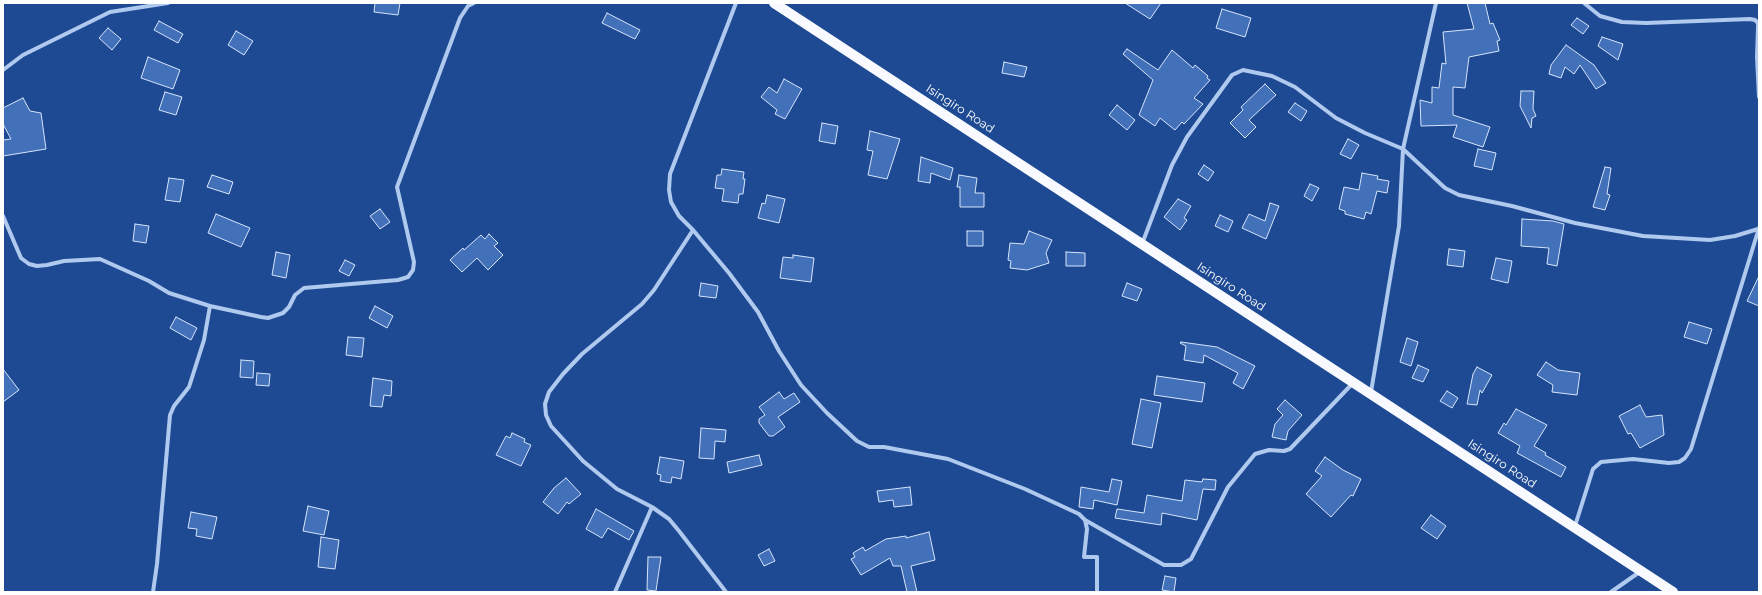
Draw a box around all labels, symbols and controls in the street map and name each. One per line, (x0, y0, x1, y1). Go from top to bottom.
street label: Isingiro Road (923, 81, 997, 137)
street label: Isingiro Road (1194, 259, 1268, 315)
street label: Isingiro Road (1465, 436, 1539, 492)

